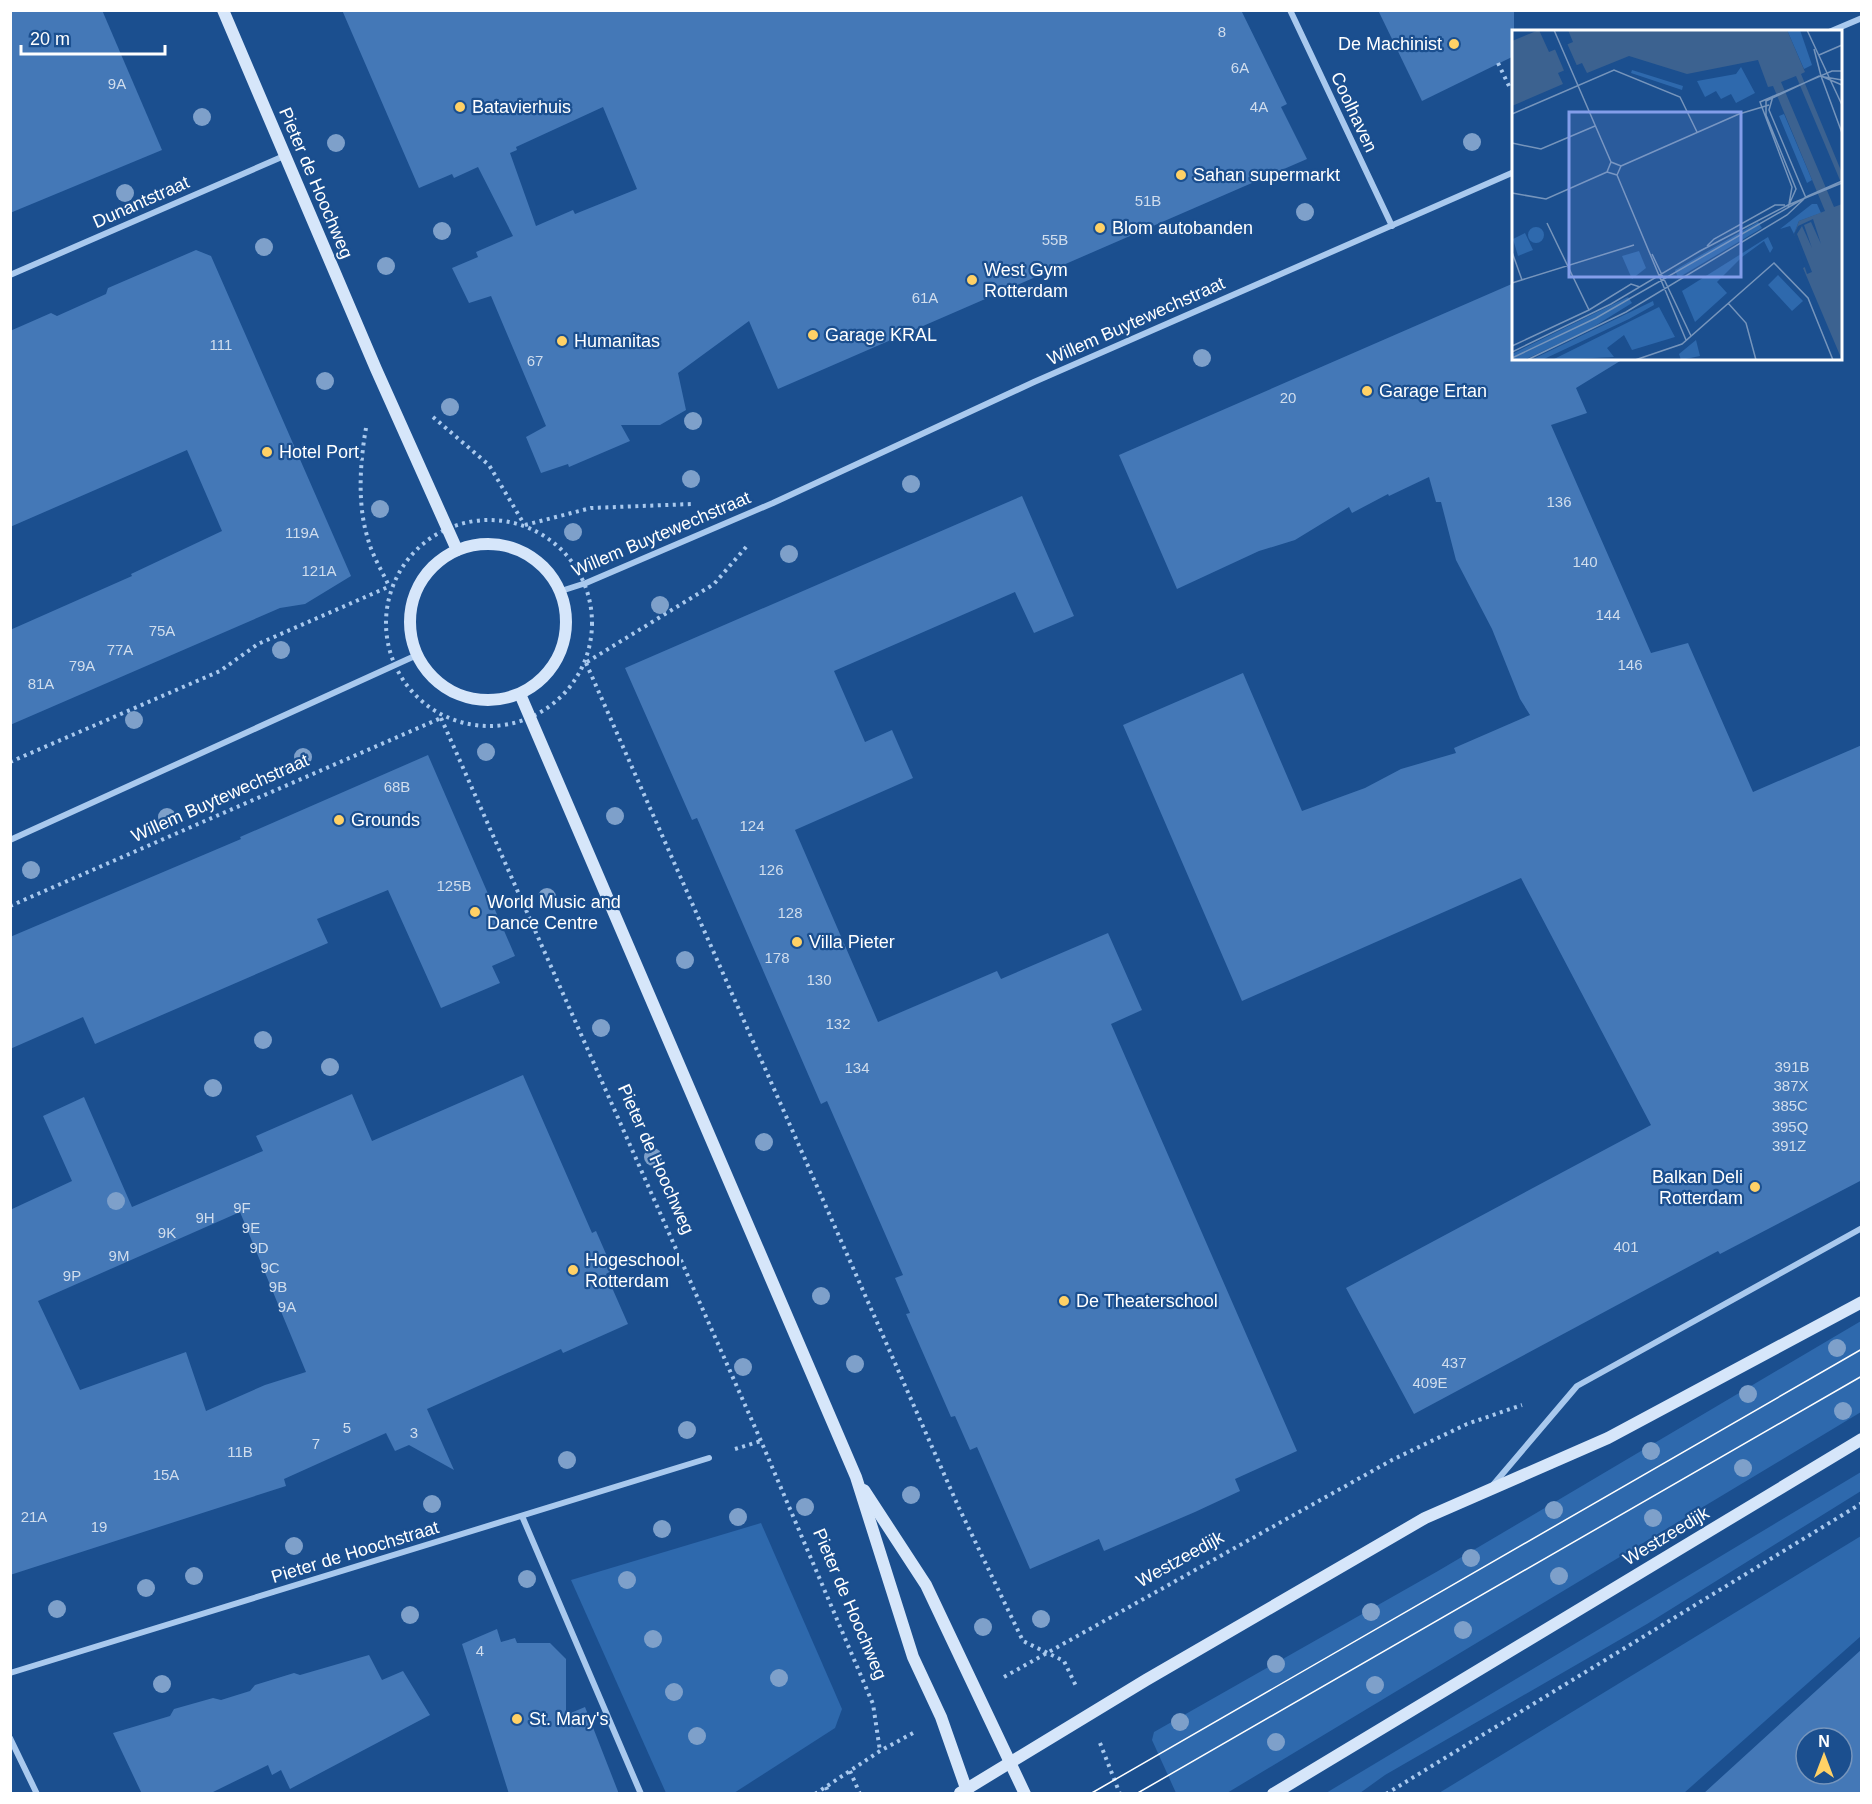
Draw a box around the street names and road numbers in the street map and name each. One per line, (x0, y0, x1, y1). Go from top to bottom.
street label: Coolhaven (1327, 69, 1381, 155)
street label: Pieter de Hoochweg (275, 104, 357, 262)
street label: Dunantstraat (90, 172, 192, 232)
street label: Willem Buytewechstraat (1044, 273, 1228, 369)
street label: Willem Buytewechstraat (569, 487, 753, 581)
street label: Willem Buytewechstraat (128, 750, 312, 846)
street label: Pieter de Hoochweg (614, 1081, 698, 1237)
street label: Westzeedijk (1619, 1502, 1713, 1569)
street label: Pieter de Hoochstraat (269, 1517, 441, 1587)
street label: Pieter de Hoochweg (809, 1525, 891, 1683)
street label: Westzeedijk (1133, 1526, 1228, 1591)

